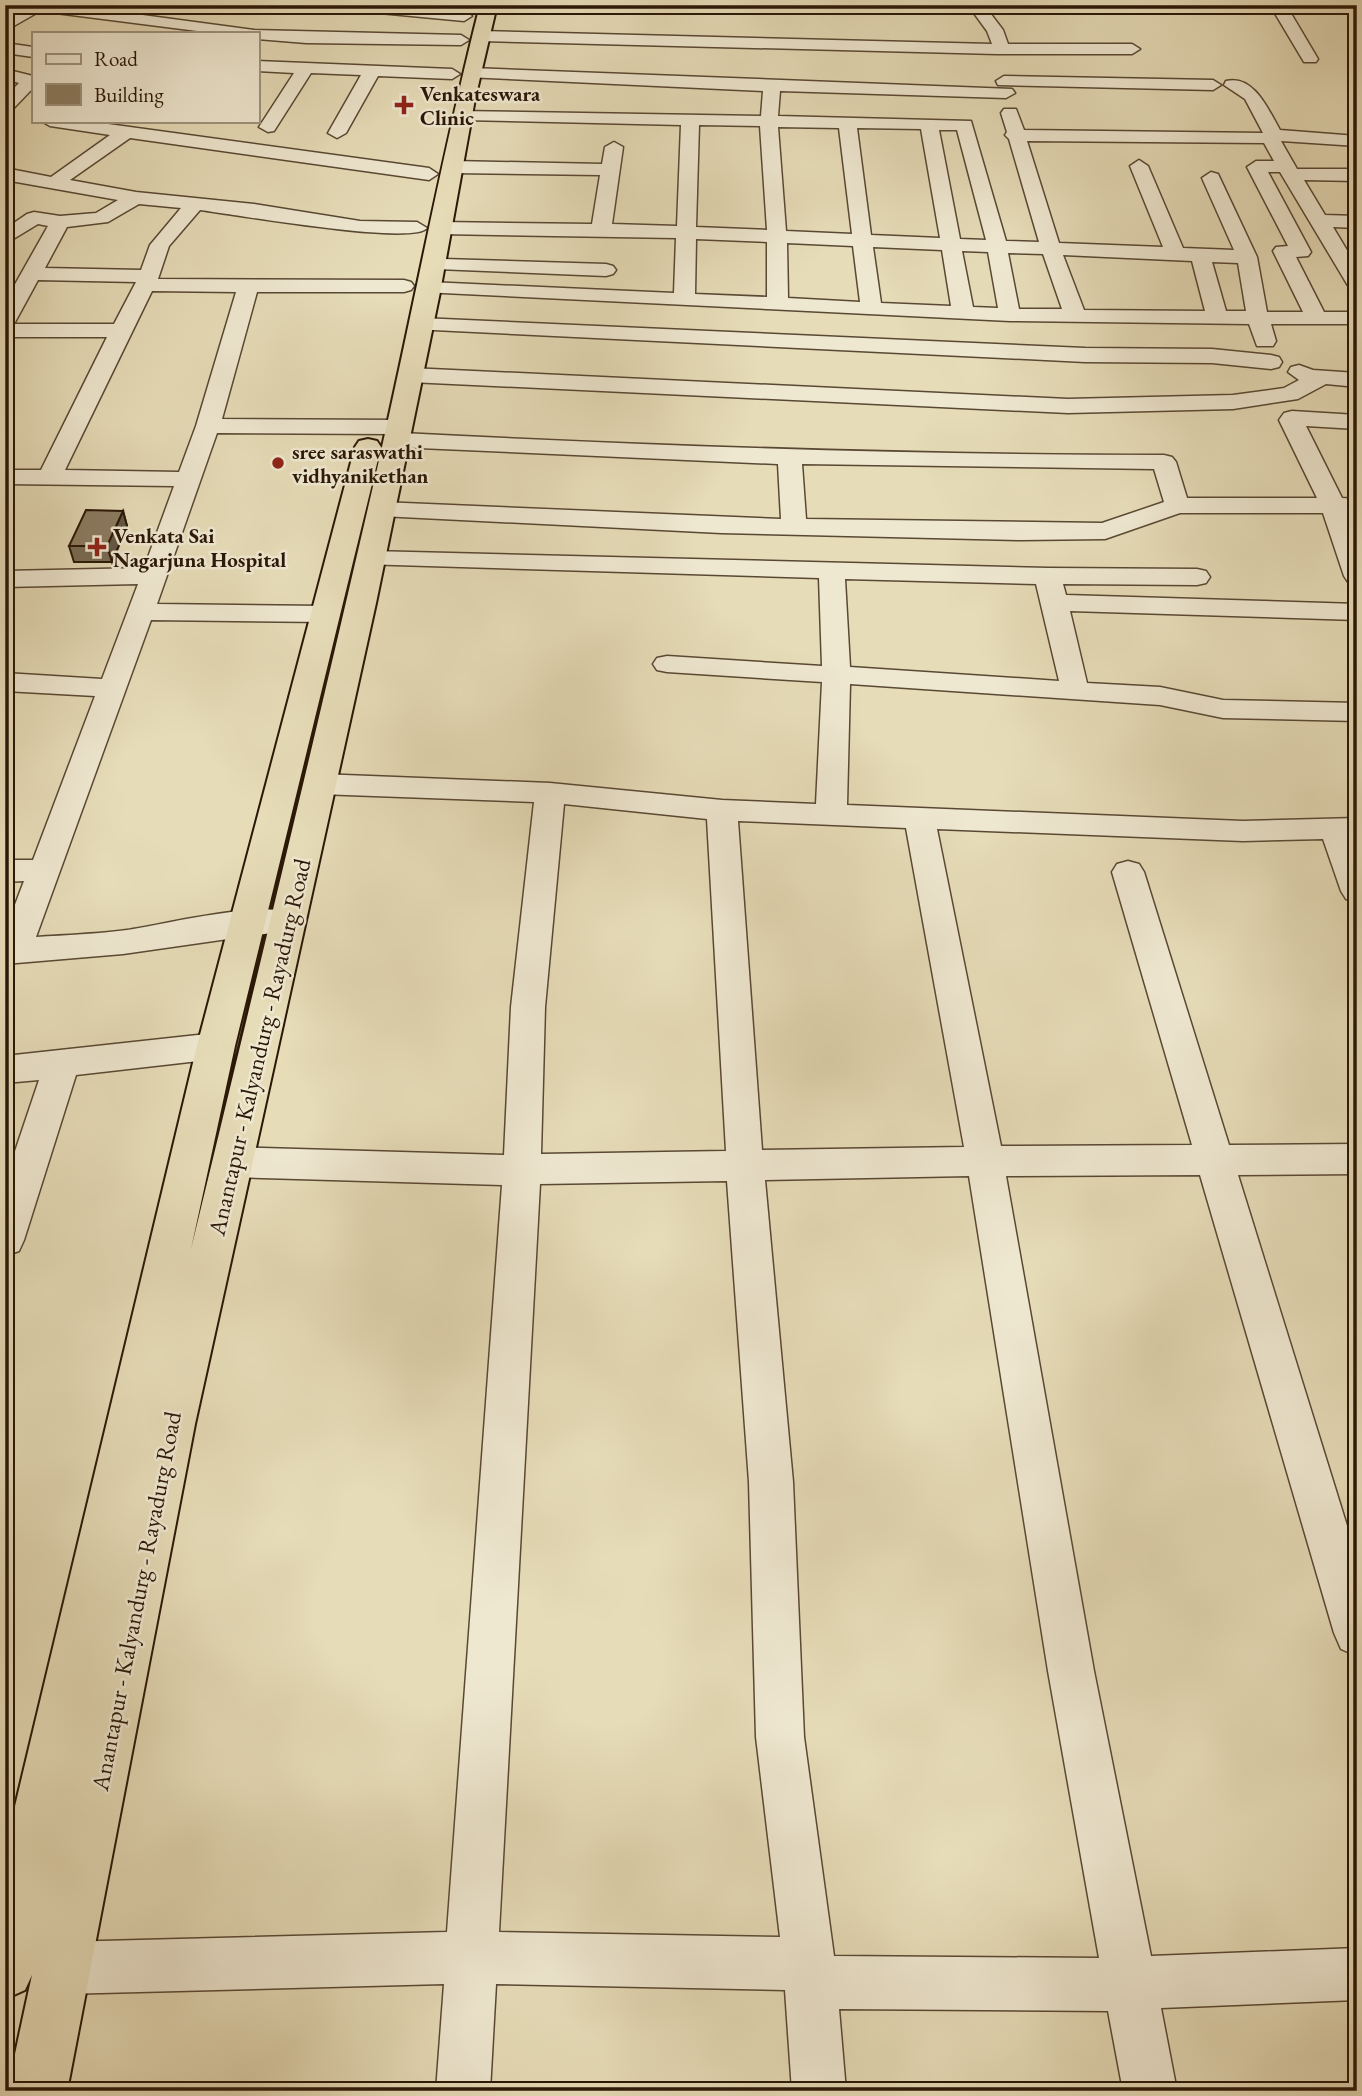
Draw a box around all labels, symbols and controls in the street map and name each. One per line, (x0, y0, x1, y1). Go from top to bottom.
legend (32, 32, 259, 122)
text: Road (94, 45, 138, 72)
place label: Venkateswara Clinic (420, 80, 541, 131)
text: Building (94, 81, 164, 108)
marker: Venkateswara Clinic (394, 95, 414, 115)
place label: sree saraswathi vidhyanikethan (292, 438, 429, 489)
marker: sree saraswathi vidhyanikethan (270, 455, 286, 471)
place label: Venkata Sai Nagarjuna Hospital (113, 522, 286, 573)
marker: Venkata Sai Nagarjuna Hospital (87, 537, 107, 557)
street label: Anantapur - Kalyandurg - Rayadurg Road (200, 855, 318, 1239)
street label: Anantapur - Kalyandurg - Rayadurg Road (84, 1408, 188, 1794)

